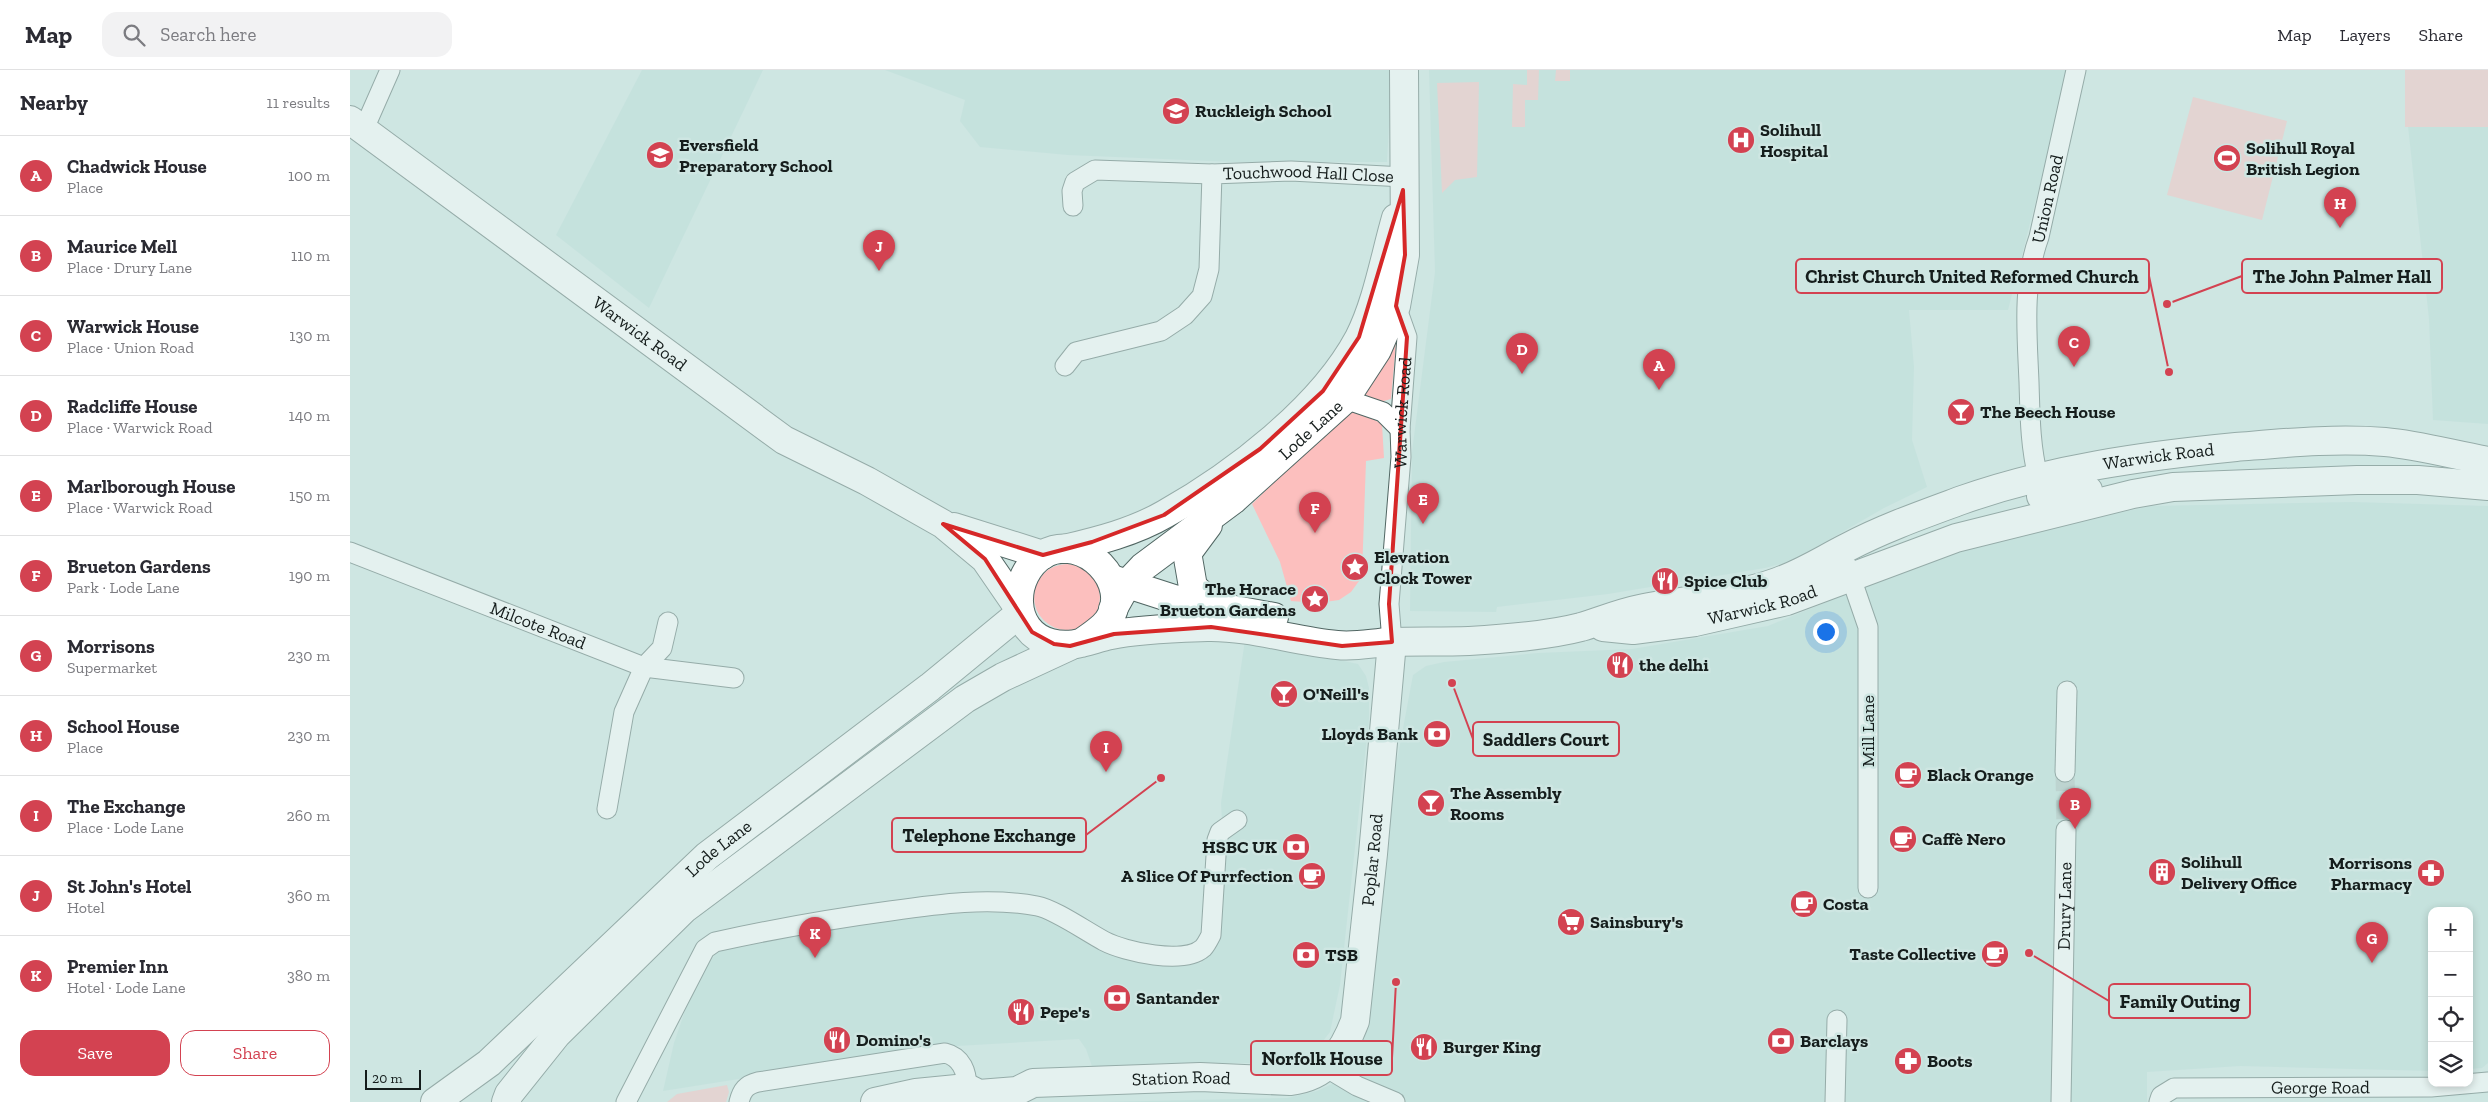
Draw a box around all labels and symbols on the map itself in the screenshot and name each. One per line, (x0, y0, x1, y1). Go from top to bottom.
school or university icon: Ruckleigh School (1161, 96, 1191, 126)
place label: Ruckleigh School (1195, 100, 1332, 122)
place label: Solihull Hospital (1760, 119, 1828, 162)
hospital icon: Solihull Hospital (1726, 125, 1756, 155)
place label: Eversfield Preparatory School (679, 134, 833, 177)
place label: Solihull Royal British Legion (2246, 137, 2360, 180)
school or university icon: Eversfield Preparatory School (645, 140, 675, 170)
sports icon: Solihull Royal British Legion (2212, 143, 2242, 173)
street label: Union Road (2027, 152, 2068, 245)
street label: Touchwood Hall Close (1222, 160, 1394, 187)
pin: H (2324, 187, 2356, 228)
pin: J (863, 230, 895, 271)
callout: Christ Church United Reformed Church (1796, 259, 2149, 293)
callout: The John Palmer Hall (2242, 259, 2442, 293)
text: Christ Church United Reformed Church (1805, 265, 2139, 288)
text: The John Palmer Hall (2253, 265, 2432, 288)
street label: Warwick Road (588, 292, 691, 376)
pin: C (2058, 326, 2090, 367)
pin: D (1506, 333, 1538, 374)
pin: A (1643, 349, 1675, 390)
street label: Warwick Road (1389, 356, 1416, 469)
street label: Lode Lane (1274, 395, 1347, 464)
bar icon: The Beech House (1946, 397, 1976, 427)
place label: The Beech House (1980, 401, 2116, 423)
street label: Warwick Road (2101, 438, 2215, 475)
pin: E (1407, 483, 1439, 524)
pin: F (1299, 492, 1331, 533)
place label: Elevation Clock Tower (1374, 546, 1472, 589)
place icon: Elevation Clock Tower (1340, 552, 1370, 582)
restaurant icon: Spice Club (1650, 566, 1680, 596)
place label: Spice Club (1684, 570, 1767, 592)
place label: The Horace Brueton Gardens (1160, 578, 1296, 621)
street label: Warwick Road (1706, 580, 1820, 630)
place icon: The Horace Brueton Gardens (1300, 584, 1330, 614)
street label: Milcote Road (487, 597, 589, 654)
your location (1813, 619, 1839, 645)
restaurant icon: the delhi (1605, 650, 1635, 680)
place label: the delhi (1639, 654, 1709, 676)
bar icon: O'Neill's (1269, 679, 1299, 709)
place label: O'Neill's (1303, 683, 1369, 705)
street label: Mill Lane (1857, 695, 1879, 767)
bank icon: Lloyds Bank (1422, 719, 1452, 749)
callout: Saddlers Court (1473, 722, 1619, 756)
place label: Lloyds Bank (1322, 723, 1418, 745)
text: Saddlers Court (1483, 728, 1610, 751)
pin: I (1090, 731, 1122, 772)
cafe icon: Black Orange (1893, 760, 1923, 790)
place label: Black Orange (1927, 764, 2034, 786)
place label: The Assembly Rooms (1450, 782, 1562, 825)
bar icon: The Assembly Rooms (1416, 788, 1446, 818)
pin: B (2059, 788, 2091, 829)
street label: Poplar Road (1356, 812, 1388, 907)
street label: Lode Lane (681, 815, 756, 882)
callout: Telephone Exchange (892, 818, 1086, 852)
text: Telephone Exchange (902, 824, 1076, 847)
cafe icon: Caffè Nero (1888, 824, 1918, 854)
place label: Caffè Nero (1922, 828, 2006, 850)
bank icon: HSBC UK (1281, 832, 1311, 862)
place label: HSBC UK (1202, 836, 1277, 858)
place label: Solihull Delivery Office (2181, 851, 2297, 894)
place label: Morrisons Pharmacy (2329, 852, 2412, 895)
building icon: Solihull Delivery Office (2147, 857, 2177, 887)
pharmacy icon: Morrisons Pharmacy (2416, 858, 2446, 888)
cafe icon: A Slice Of Purrfection (1297, 861, 1327, 891)
street label: Drury Lane (2053, 862, 2076, 950)
place label: A Slice Of Purrfection (1121, 865, 1293, 887)
cafe icon: Costa (1789, 889, 1819, 919)
place label: Costa (1823, 893, 1869, 915)
supermarket icon: Sainsbury's (1556, 907, 1586, 937)
place label: Sainsbury's (1590, 911, 1683, 933)
pin: K (799, 917, 831, 958)
pin: G (2356, 922, 2388, 963)
cafe icon: Taste Collective (1980, 939, 2010, 969)
bank icon: TSB (1291, 940, 1321, 970)
place label: Taste Collective (1849, 943, 1976, 965)
place label: TSB (1325, 944, 1358, 966)
bank icon: Santander (1102, 983, 1132, 1013)
callout: Family Outing (2109, 984, 2250, 1018)
place label: Santander (1136, 987, 1220, 1009)
text: Family Outing (2120, 990, 2241, 1013)
restaurant icon: Pepe's (1006, 997, 1036, 1027)
place label: Pepe's (1040, 1001, 1090, 1023)
restaurant icon: Domino's (822, 1025, 852, 1055)
bank icon: Barclays (1766, 1026, 1796, 1056)
place label: Domino's (856, 1029, 931, 1051)
place label: Barclays (1800, 1030, 1868, 1052)
restaurant icon: Burger King (1409, 1032, 1439, 1062)
place label: Burger King (1443, 1036, 1541, 1058)
callout: Norfolk House (1251, 1041, 1392, 1075)
pharmacy icon: Boots (1893, 1046, 1923, 1076)
text: Norfolk House (1261, 1047, 1383, 1070)
place label: Boots (1927, 1050, 1972, 1072)
street label: Station Road (1131, 1066, 1231, 1090)
scale bar (365, 1067, 421, 1090)
street label: George Road (2271, 1076, 2370, 1099)

